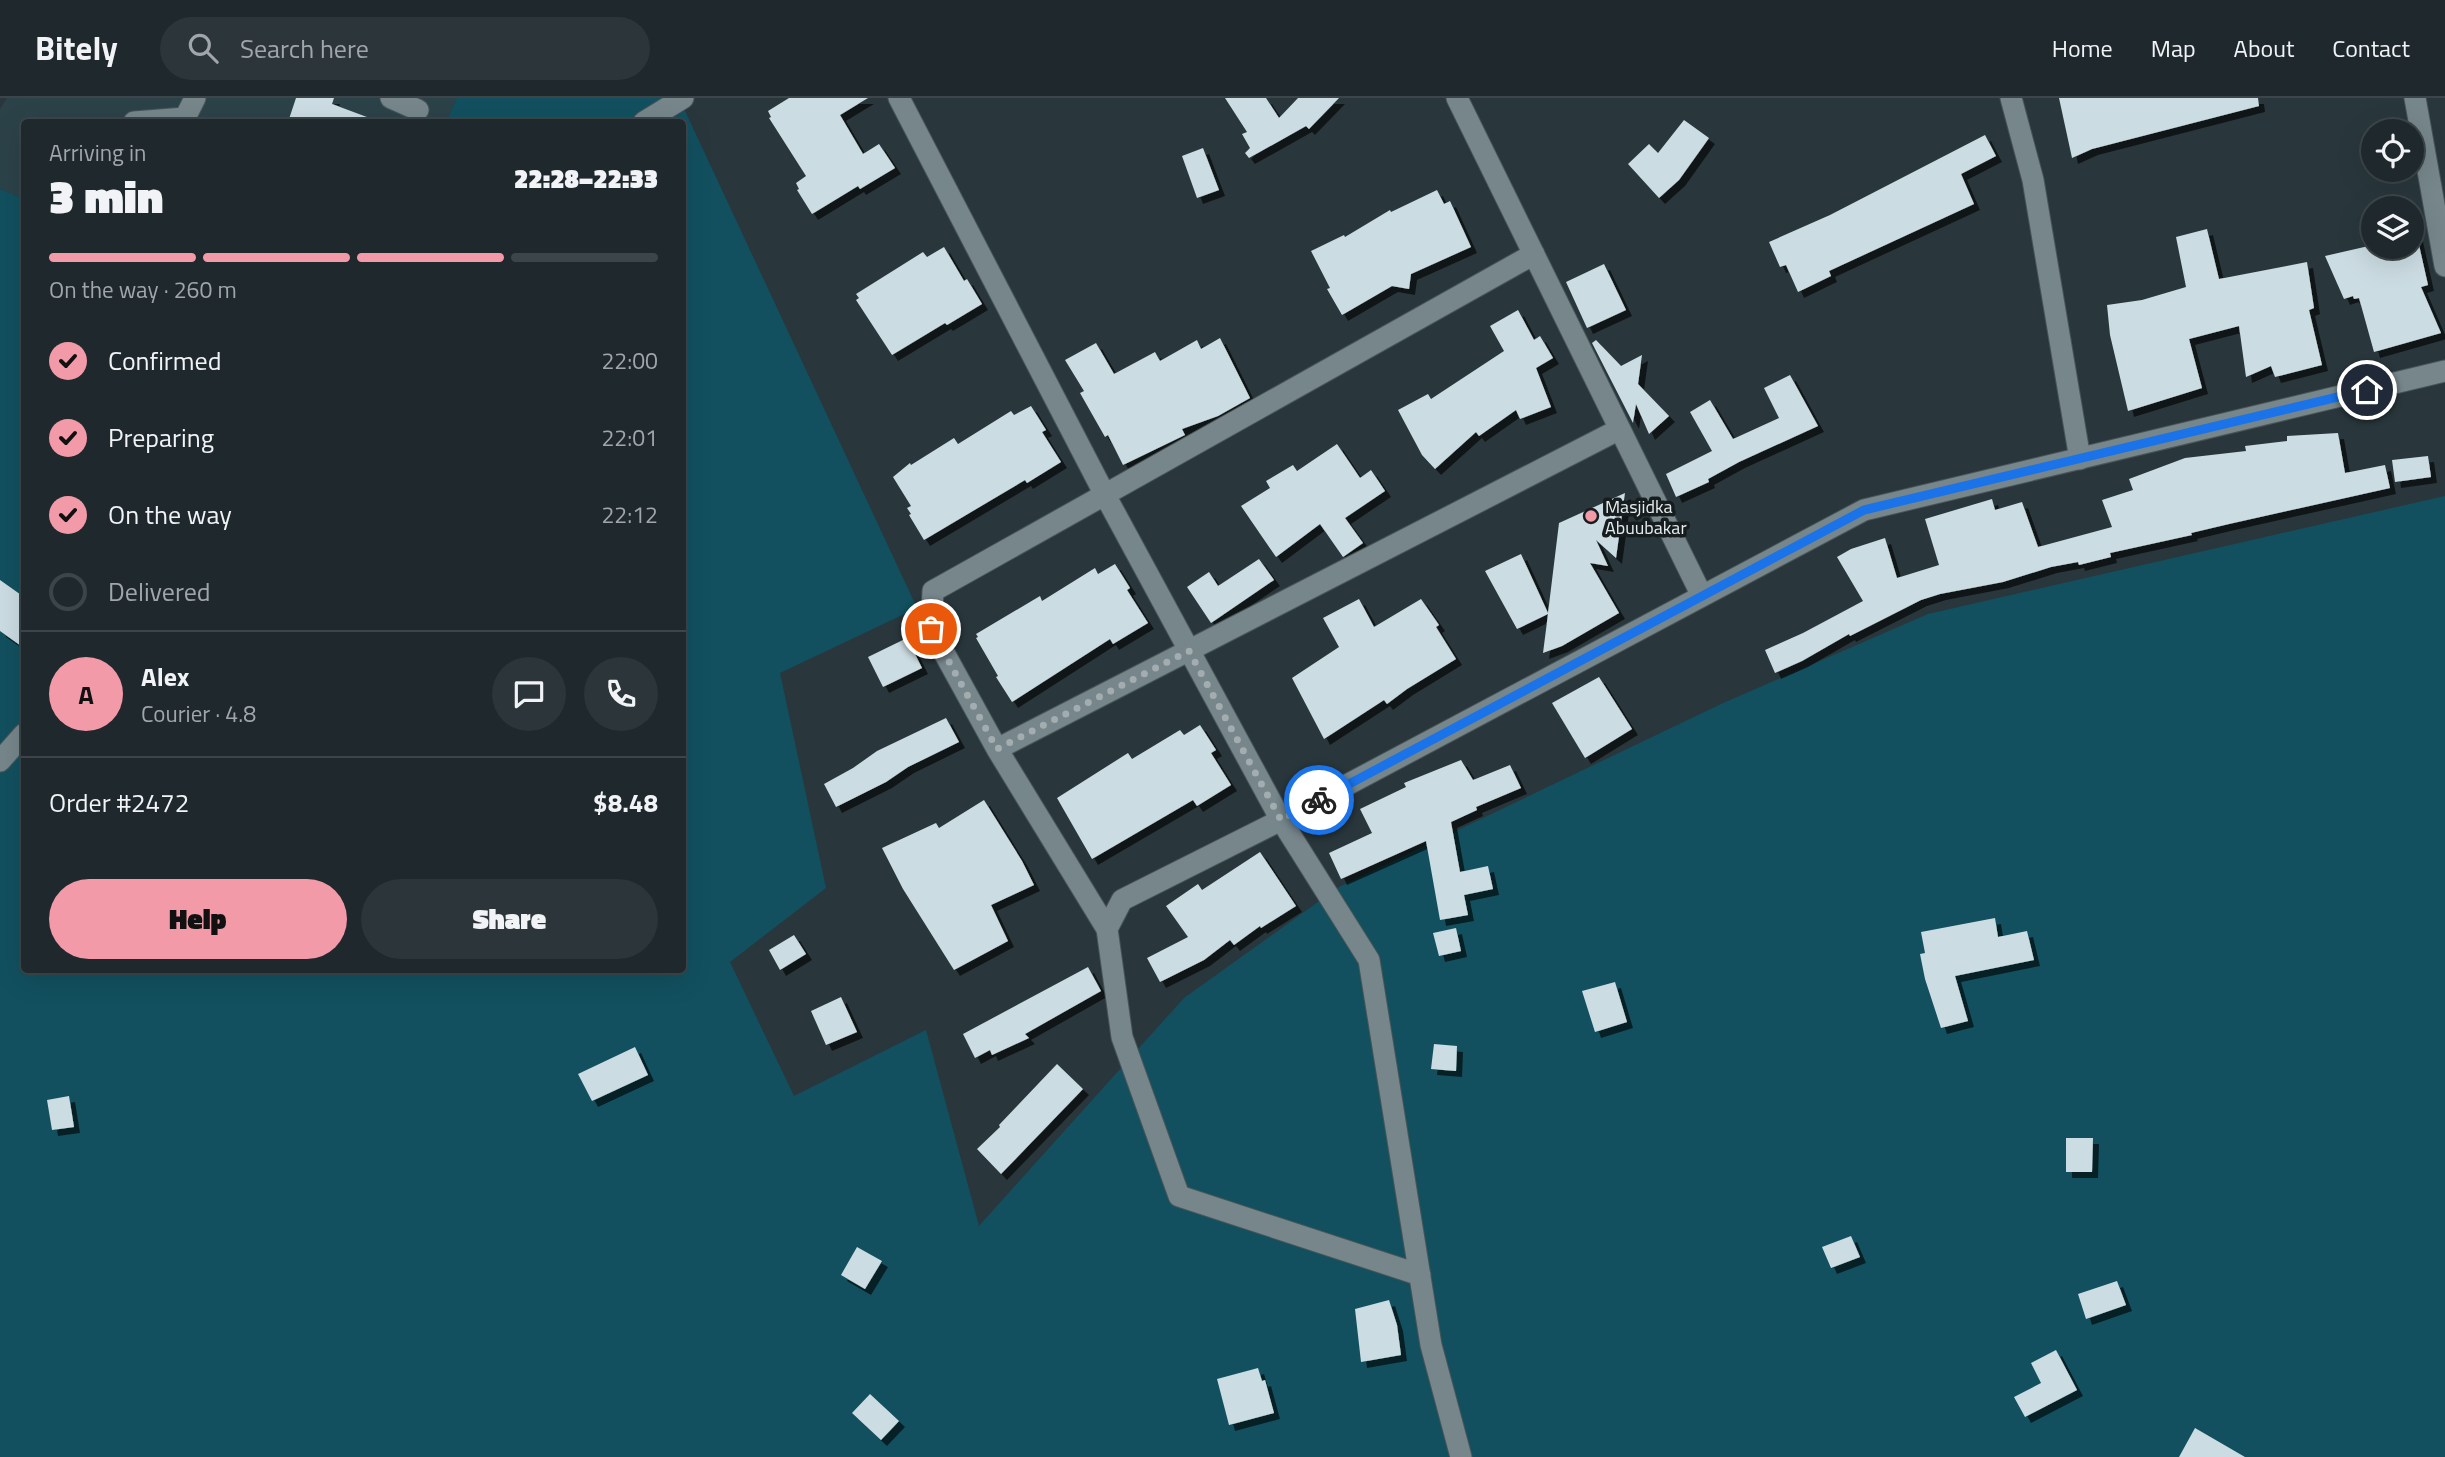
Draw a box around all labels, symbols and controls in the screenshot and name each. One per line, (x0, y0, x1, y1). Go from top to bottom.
search box (160, 17, 650, 80)
text: Bitely (35, 23, 118, 73)
icon: search (184, 29, 222, 67)
text: Search here (240, 29, 369, 68)
text: Home (2052, 30, 2113, 66)
text: Map (2151, 30, 2196, 66)
text: About (2234, 30, 2294, 66)
text: Contact (2332, 30, 2410, 66)
map controls (2361, 119, 2424, 259)
button: locate (2361, 119, 2424, 182)
text: Arriving in (49, 135, 146, 170)
text: 22:28–22:33 (514, 159, 658, 198)
text: 3 min (49, 161, 163, 231)
button: layers (2361, 196, 2424, 259)
text: On the way · 260 m (49, 272, 237, 307)
text: Confirmed (108, 341, 222, 380)
icon: check (49, 342, 87, 380)
text: 22:00 (601, 343, 658, 378)
pin (2337, 360, 2397, 420)
icon: home (2348, 371, 2386, 409)
text: Preparing (108, 418, 214, 457)
icon: check (49, 419, 87, 457)
text: 22:01 (601, 420, 658, 455)
place label: Masjidka Abuubakar (1605, 493, 1687, 541)
text: On the way (108, 495, 232, 534)
icon: check (49, 496, 87, 534)
text: 22:12 (601, 497, 658, 532)
marker: Masjidka Abuubakar (1583, 508, 1599, 524)
text: Delivered (108, 572, 211, 611)
pin (901, 599, 961, 659)
icon: bag (912, 610, 950, 648)
text: Alex (141, 657, 189, 696)
button: chat (492, 657, 566, 731)
button: phone (584, 657, 658, 731)
text: A (78, 675, 94, 714)
text: Courier · 4.8 (141, 696, 256, 731)
courier (1284, 765, 1354, 835)
icon: bike (1300, 781, 1338, 819)
text: Order #2472 (49, 783, 189, 822)
text: $8.48 (593, 783, 658, 822)
button: Help (49, 879, 347, 959)
button: Share (361, 879, 658, 959)

